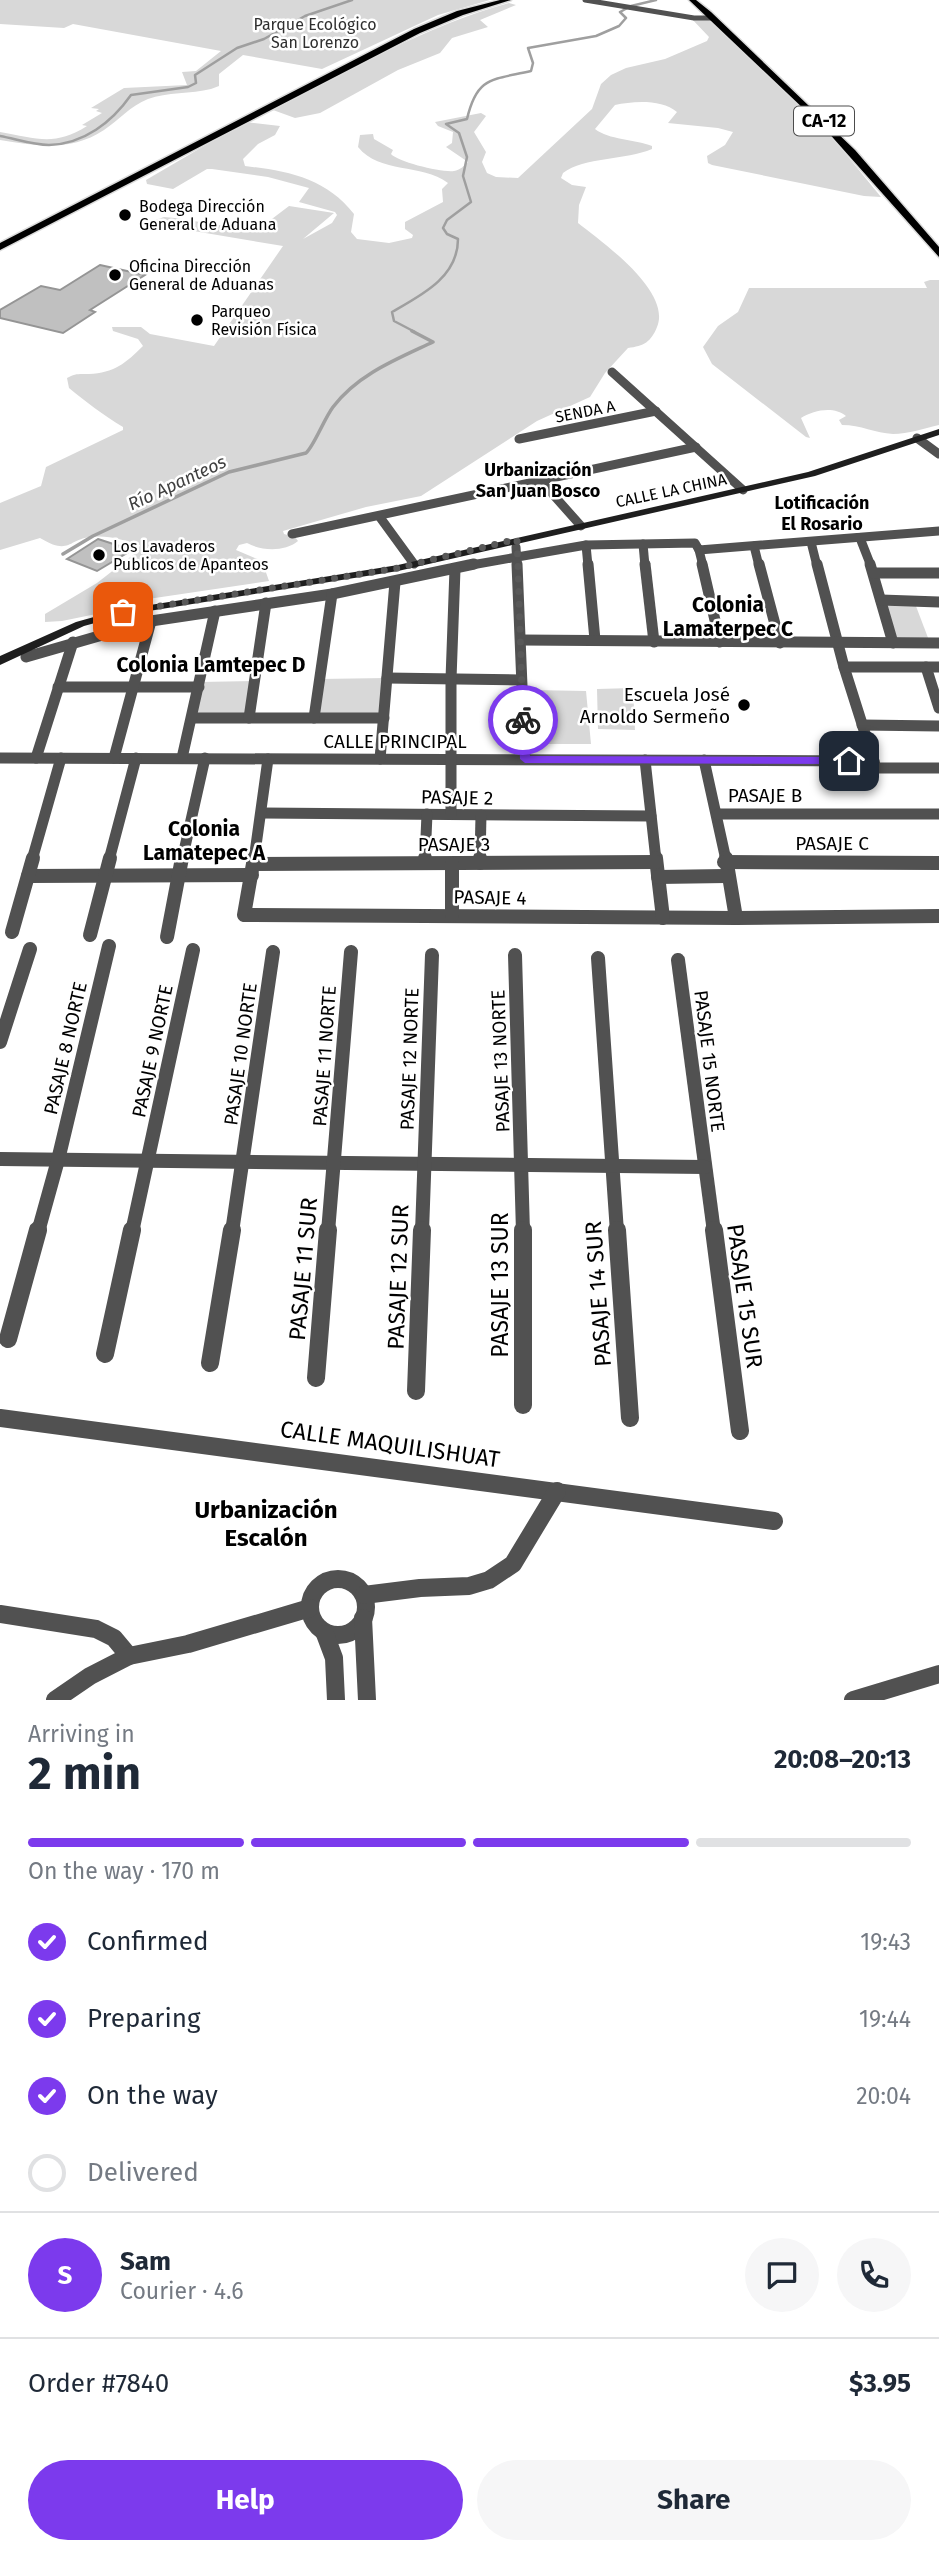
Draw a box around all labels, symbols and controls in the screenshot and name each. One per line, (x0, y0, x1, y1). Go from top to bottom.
park label: Parque Ecológico San Lorenzo (253, 15, 377, 52)
road number: CA-12 (794, 106, 854, 136)
place label: Bodega Dirección General de Aduana (139, 197, 276, 234)
marker: Bodega Dirección General de Aduana (117, 207, 133, 223)
place label: Oficina Dirección General de Aduanas (129, 257, 274, 294)
marker: Oficina Dirección General de Aduanas (107, 267, 123, 283)
place label: Parqueo Revisión Física (211, 302, 317, 339)
marker: Parqueo Revisión Física (189, 312, 205, 328)
street label: SENDA A (553, 396, 618, 427)
water label: Río Apanteos (124, 451, 230, 515)
district label: Urbanización San Juan Bosco (476, 459, 600, 502)
street label: CALLE LA CHINA (614, 469, 729, 512)
district label: Lotificación El Rosario (774, 492, 870, 535)
place label: Los Lavaderos Publicos de Apanteos (113, 537, 268, 574)
marker: Los Lavaderos Publicos de Apanteos (91, 547, 107, 563)
pin (93, 582, 153, 642)
district label: Colonia Lamaterpec C (663, 592, 793, 642)
icon: bag (104, 593, 142, 631)
district label: Colonia Lamtepec D (117, 652, 305, 678)
place label: Escuela José Arnoldo Sermeño (580, 683, 730, 728)
courier (488, 685, 558, 755)
marker: Escuela José Arnoldo Sermeño (736, 697, 752, 713)
icon: bike (504, 701, 542, 739)
street label: CALLE PRINCIPAL (323, 730, 467, 753)
pin (819, 731, 879, 791)
icon: home (830, 742, 868, 780)
street label: PASAJE B (728, 784, 802, 807)
street label: PASAJE 2 (421, 785, 493, 810)
district label: Colonia Lamatepec A (143, 816, 266, 866)
street label: PASAJE C (795, 832, 869, 855)
street label: PASAJE 3 (418, 833, 490, 856)
street label: PASAJE 4 (453, 885, 527, 910)
street label: PASAJE 8 NORTE (39, 979, 92, 1117)
street label: PASAJE 10 NORTE (219, 981, 262, 1127)
street label: PASAJE 9 NORTE (127, 983, 178, 1120)
street label: PASAJE 11 NORTE (308, 985, 341, 1127)
street label: PASAJE 12 NORTE (396, 987, 423, 1131)
street label: PASAJE 13 NORTE (487, 989, 514, 1133)
street label: PASAJE 15 NORTE (689, 989, 730, 1133)
street label: PASAJE 11 SUR (283, 1196, 323, 1342)
street label: PASAJE 12 SUR (381, 1204, 415, 1350)
street label: PASAJE 13 SUR (486, 1212, 514, 1358)
street label: PASAJE 14 SUR (579, 1220, 617, 1368)
street label: PASAJE 15 SUR (721, 1222, 769, 1370)
street label: CALLE MAQUILISHUAT (278, 1415, 502, 1473)
district label: Urbanización Escalón (194, 1496, 338, 1552)
text: Arriving in (28, 1720, 135, 1748)
text: 20:08–20:13 (774, 1744, 911, 1775)
text: 2 min (28, 1746, 141, 1801)
text: On the way · 170 m (28, 1857, 220, 1885)
icon: check (28, 1923, 66, 1961)
text: Confirmed (87, 1926, 208, 1957)
text: 19:43 (860, 1928, 911, 1956)
icon: check (28, 2000, 66, 2038)
text: Preparing (87, 2003, 200, 2034)
text: 19:44 (859, 2005, 911, 2033)
icon: check (28, 2077, 66, 2115)
text: On the way (87, 2080, 218, 2111)
text: 20:04 (856, 2082, 911, 2110)
text: Delivered (87, 2157, 199, 2188)
button: chat (745, 2238, 819, 2312)
button: phone (837, 2238, 911, 2312)
text: Sam (120, 2246, 171, 2277)
text: S (58, 2260, 72, 2291)
text: Courier · 4.6 (120, 2277, 244, 2305)
text: Order #7840 (28, 2368, 169, 2399)
text: $3.95 (849, 2368, 911, 2399)
button: Help (28, 2460, 463, 2540)
button: Share (477, 2460, 911, 2540)

